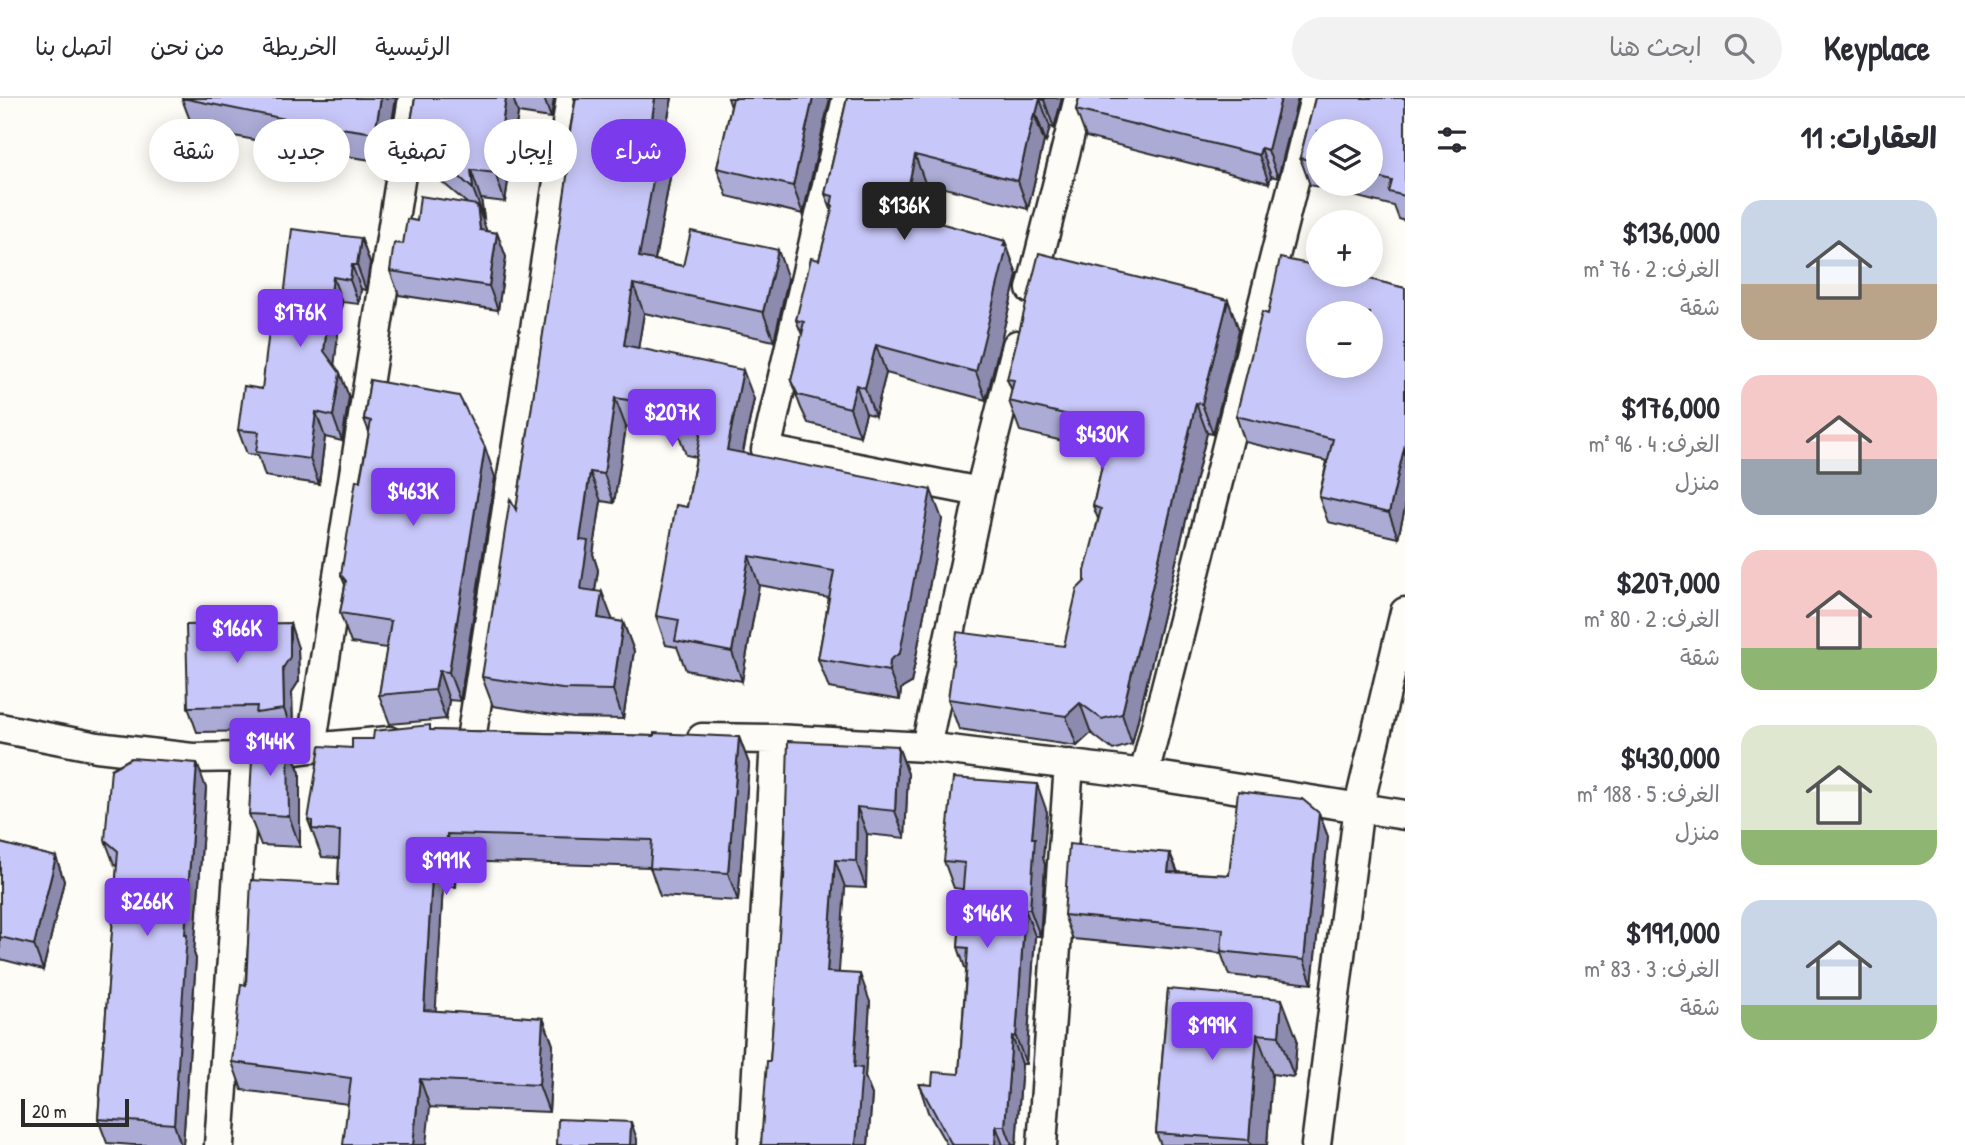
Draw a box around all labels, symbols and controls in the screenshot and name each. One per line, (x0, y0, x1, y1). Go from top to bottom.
search box (1292, 17, 1782, 80)
text: Keyplace (1824, 26, 1930, 70)
text: ابحث هنا (1609, 29, 1702, 64)
icon: search (1720, 29, 1758, 67)
text: اتصل بنا (35, 30, 112, 62)
text: من نحن (150, 30, 224, 62)
text: الخريطة (262, 30, 337, 62)
text: الرئيسية (375, 30, 451, 62)
text: العقارات: 11 (1801, 117, 1937, 157)
chip: شقة (149, 119, 239, 182)
chip: جديد (253, 119, 350, 182)
chip: تصفية (364, 119, 470, 182)
chip: إيجار (484, 119, 577, 182)
chip: شراء (591, 119, 686, 182)
map controls (1306, 119, 1383, 378)
button: layers (1306, 119, 1383, 196)
icon: filters (1433, 121, 1471, 159)
pin: $136K (855, 183, 953, 242)
text: $136K (878, 189, 930, 220)
button: + (1306, 210, 1383, 287)
text: $136,000 (1622, 212, 1720, 252)
icon: home (1797, 228, 1881, 312)
text: الغرف: 2 · 76 m² (1584, 253, 1720, 284)
pin: $176K (251, 289, 349, 349)
text: شقة (1680, 291, 1720, 322)
text: $176K (274, 296, 326, 327)
button: − (1306, 301, 1383, 378)
text: $176,000 (1621, 387, 1720, 427)
pin: $207K (623, 390, 721, 449)
text: $207K (644, 396, 700, 427)
icon: home (1797, 403, 1881, 487)
pin: $430K (1053, 412, 1151, 471)
text: $430K (1076, 418, 1128, 449)
text: الغرف: 4 · 96 m² (1589, 428, 1720, 459)
text: منزل (1675, 466, 1720, 497)
pin: $463K (364, 468, 462, 528)
text: $463K (387, 475, 439, 506)
text: $207,000 (1616, 562, 1720, 602)
icon: home (1797, 578, 1881, 662)
text: الغرف: 2 · 80 m² (1584, 603, 1720, 634)
pin: $166K (188, 606, 286, 665)
text: $166K (212, 612, 262, 643)
text: شقة (1680, 641, 1720, 672)
pin: $144K (221, 718, 319, 778)
text: $144K (245, 725, 295, 756)
text: $430,000 (1620, 737, 1720, 777)
icon: home (1797, 753, 1881, 837)
text: الغرف: 5 · 188 m² (1577, 778, 1720, 809)
text: منزل (1675, 816, 1720, 847)
pin: $191K (397, 838, 495, 897)
text: $191K (422, 844, 470, 875)
pin: $266K (98, 878, 196, 938)
text: $266K (121, 885, 173, 916)
pin: $146K (938, 890, 1036, 950)
text: $146K (962, 897, 1012, 928)
text: $191,000 (1626, 912, 1720, 952)
icon: home (1797, 928, 1881, 1012)
text: الغرف: 3 · 83 m² (1584, 953, 1720, 984)
text: شقة (1680, 991, 1720, 1022)
pin: $199K (1163, 1002, 1261, 1062)
text: $199K (1188, 1009, 1236, 1040)
scale bar (21, 1096, 130, 1128)
text: 20 m (32, 1098, 67, 1124)

